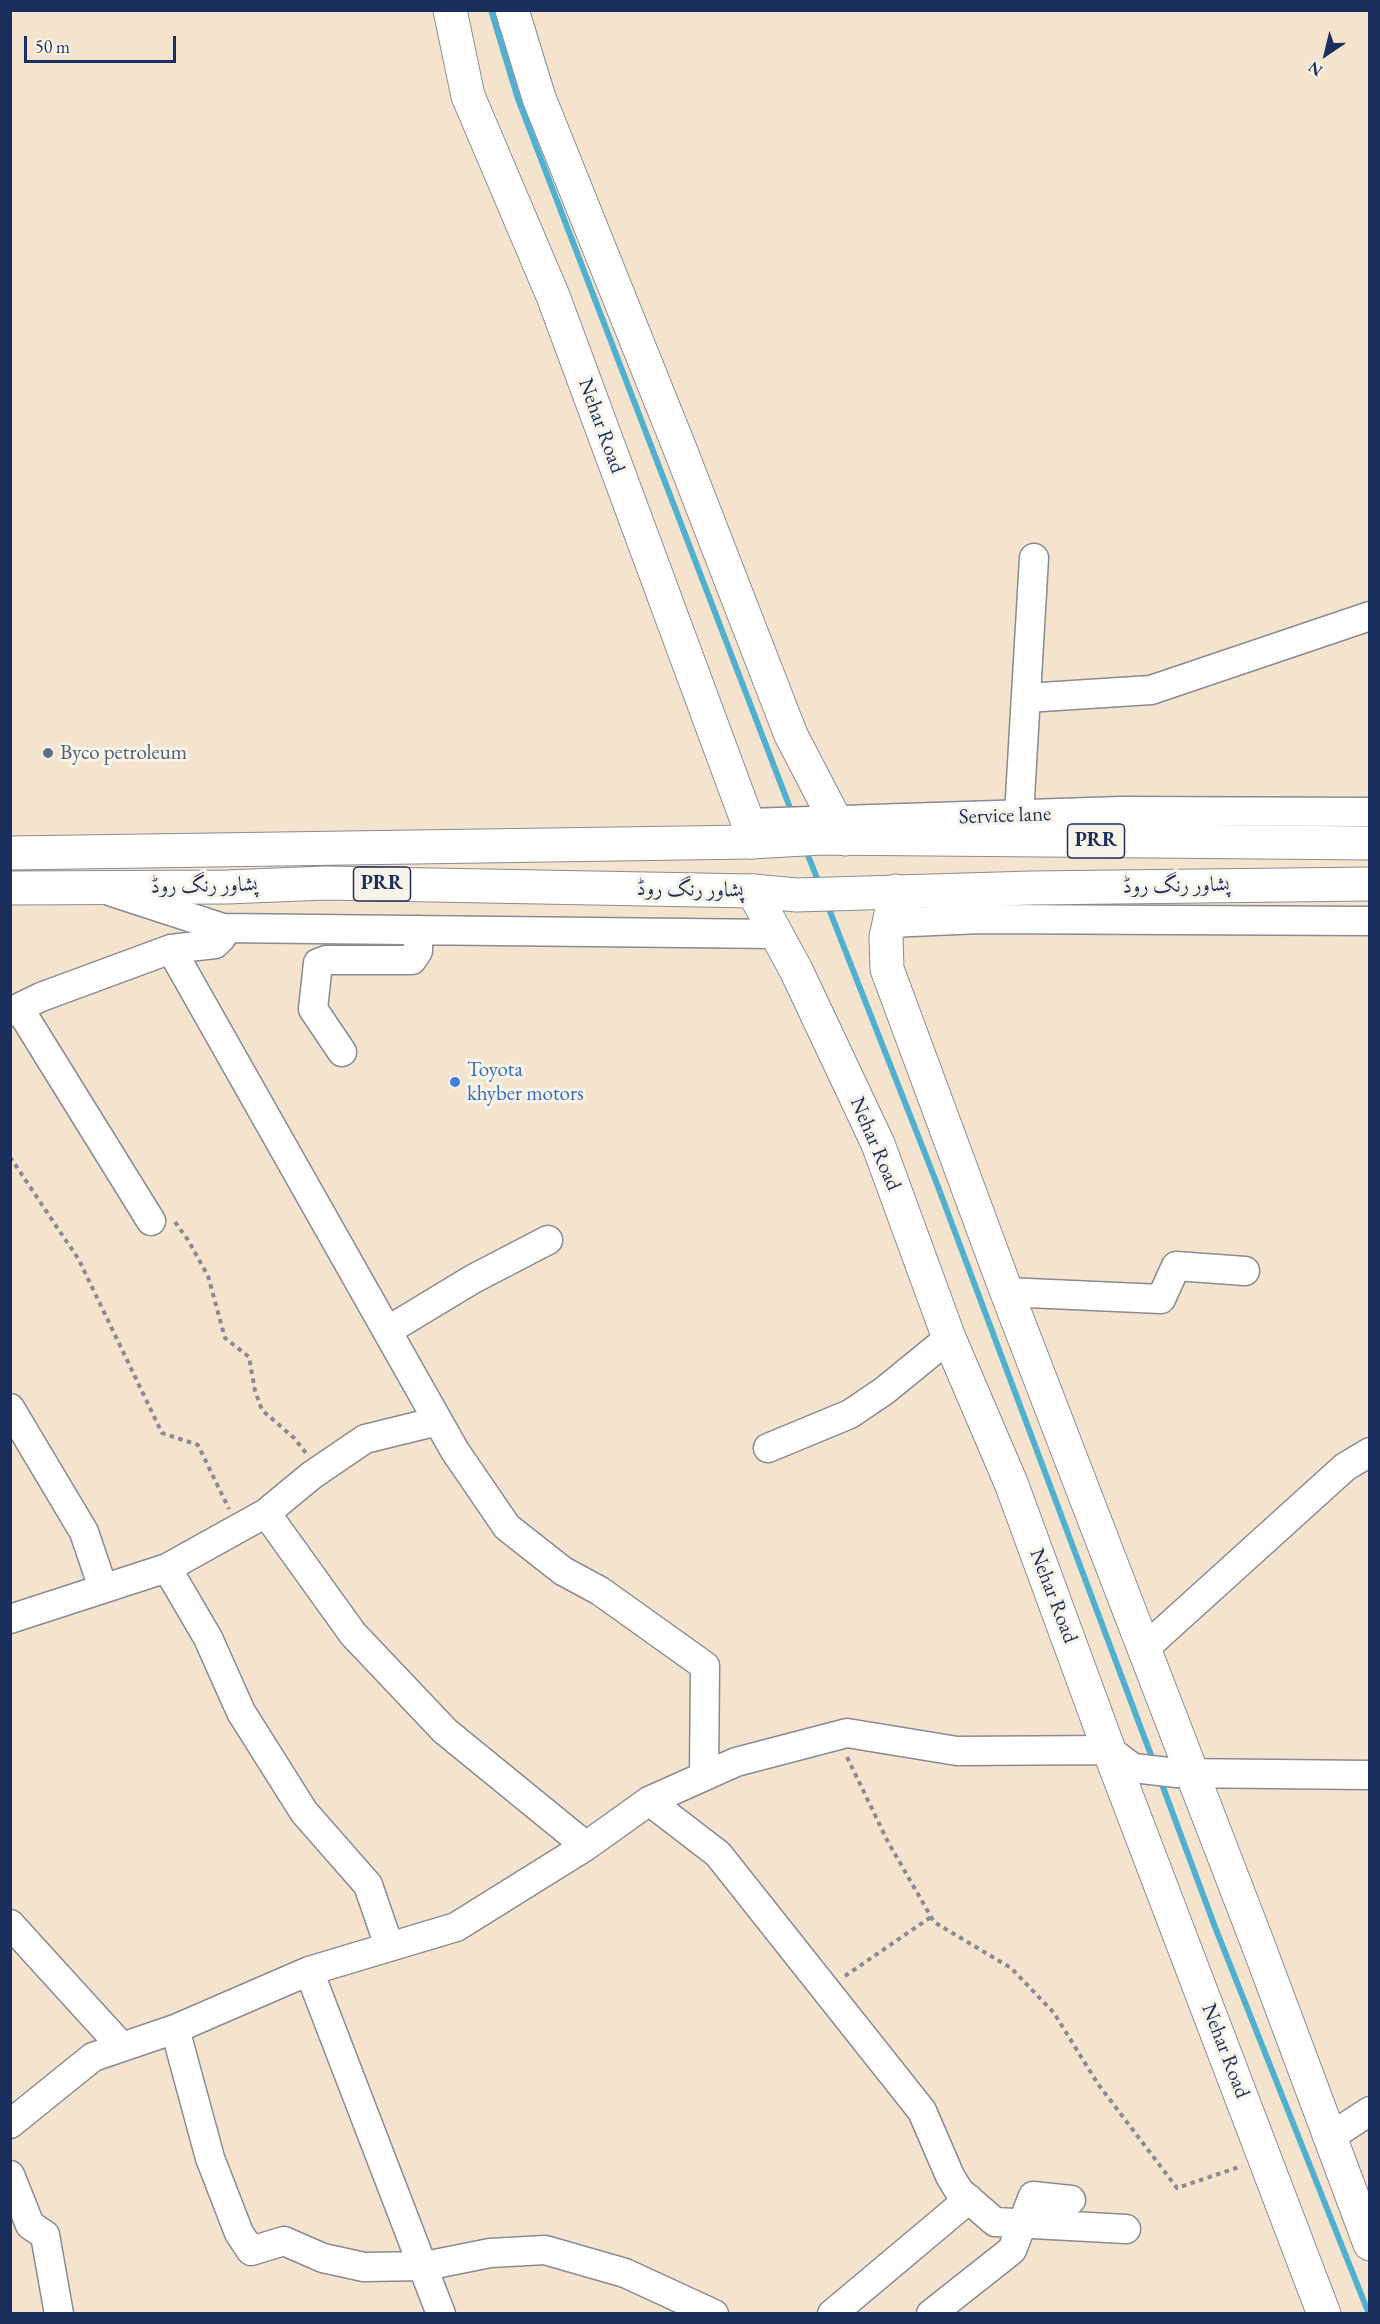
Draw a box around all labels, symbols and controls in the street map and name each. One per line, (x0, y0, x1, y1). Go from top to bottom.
scale bar (27, 24, 178, 62)
north arrow (1296, 24, 1356, 84)
text: 50 m (35, 35, 70, 58)
text: N (1304, 57, 1327, 81)
street label: Nehar Road (572, 375, 630, 477)
place label: Byco petroleum (60, 740, 187, 766)
marker: Byco petroleum (41, 746, 55, 760)
street label: Service lane (958, 802, 1052, 830)
road number: PRR (1068, 824, 1124, 858)
road number: PRR (354, 867, 410, 901)
street label: پشاور رنگ روڈ (150, 872, 258, 900)
street label: پشاور رنگ روڈ (1122, 872, 1230, 900)
street label: پشاور رنگ روڈ (636, 876, 744, 904)
place label: Toyota khyber motors (467, 1057, 584, 1107)
marker: Toyota khyber motors (448, 1075, 462, 1089)
street label: Nehar Road (844, 1093, 906, 1195)
street label: Nehar Road (1023, 1545, 1083, 1647)
street label: Nehar Road (1195, 2000, 1255, 2102)

